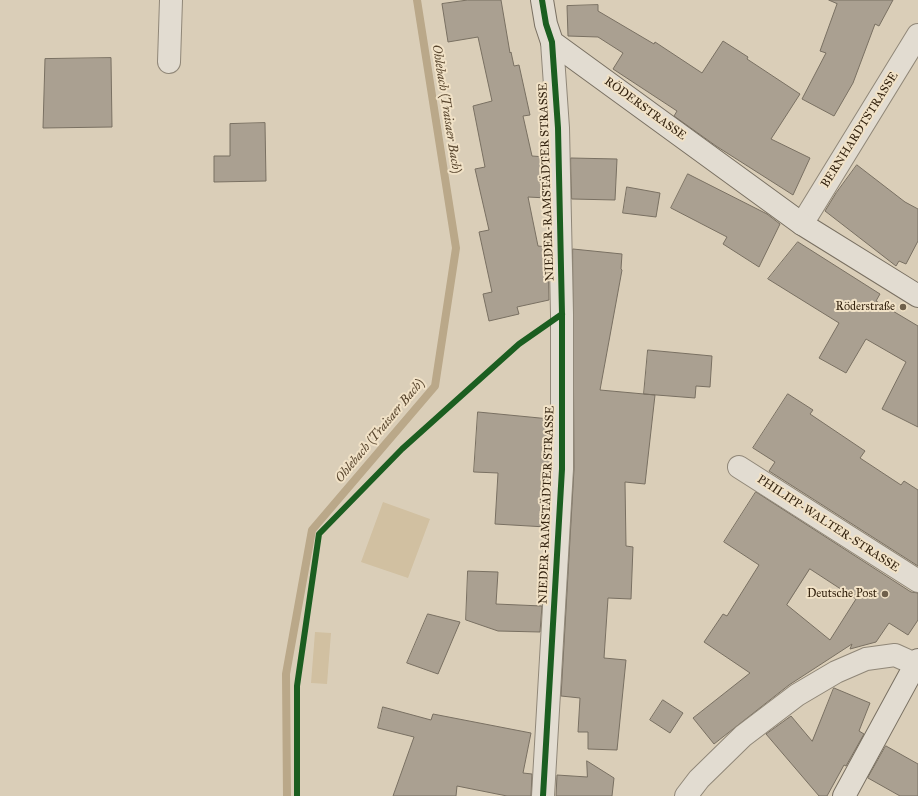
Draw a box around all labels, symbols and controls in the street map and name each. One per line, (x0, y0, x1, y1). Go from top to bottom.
water label: Ohlebach (Traisaer Bach) (428, 44, 464, 174)
street label: BERNHARDTSTRASSE (818, 69, 902, 191)
street label: RÖDERSTRASSE (601, 74, 689, 144)
street label: NIEDER-RAMSTÄDTER STRASSE (536, 83, 558, 281)
place label: Röderstraße (836, 300, 895, 314)
marker: Röderstraße (898, 302, 908, 312)
water label: Ohlebach (Traisaer Bach) (332, 376, 428, 486)
street label: NIEDER-RAMSTÄDTER STRASSE (536, 406, 558, 604)
street label: PHILIPP-WALTER-STRASSE (754, 473, 902, 575)
place label: Deutsche Post (807, 587, 877, 601)
marker: Deutsche Post (880, 589, 890, 599)

